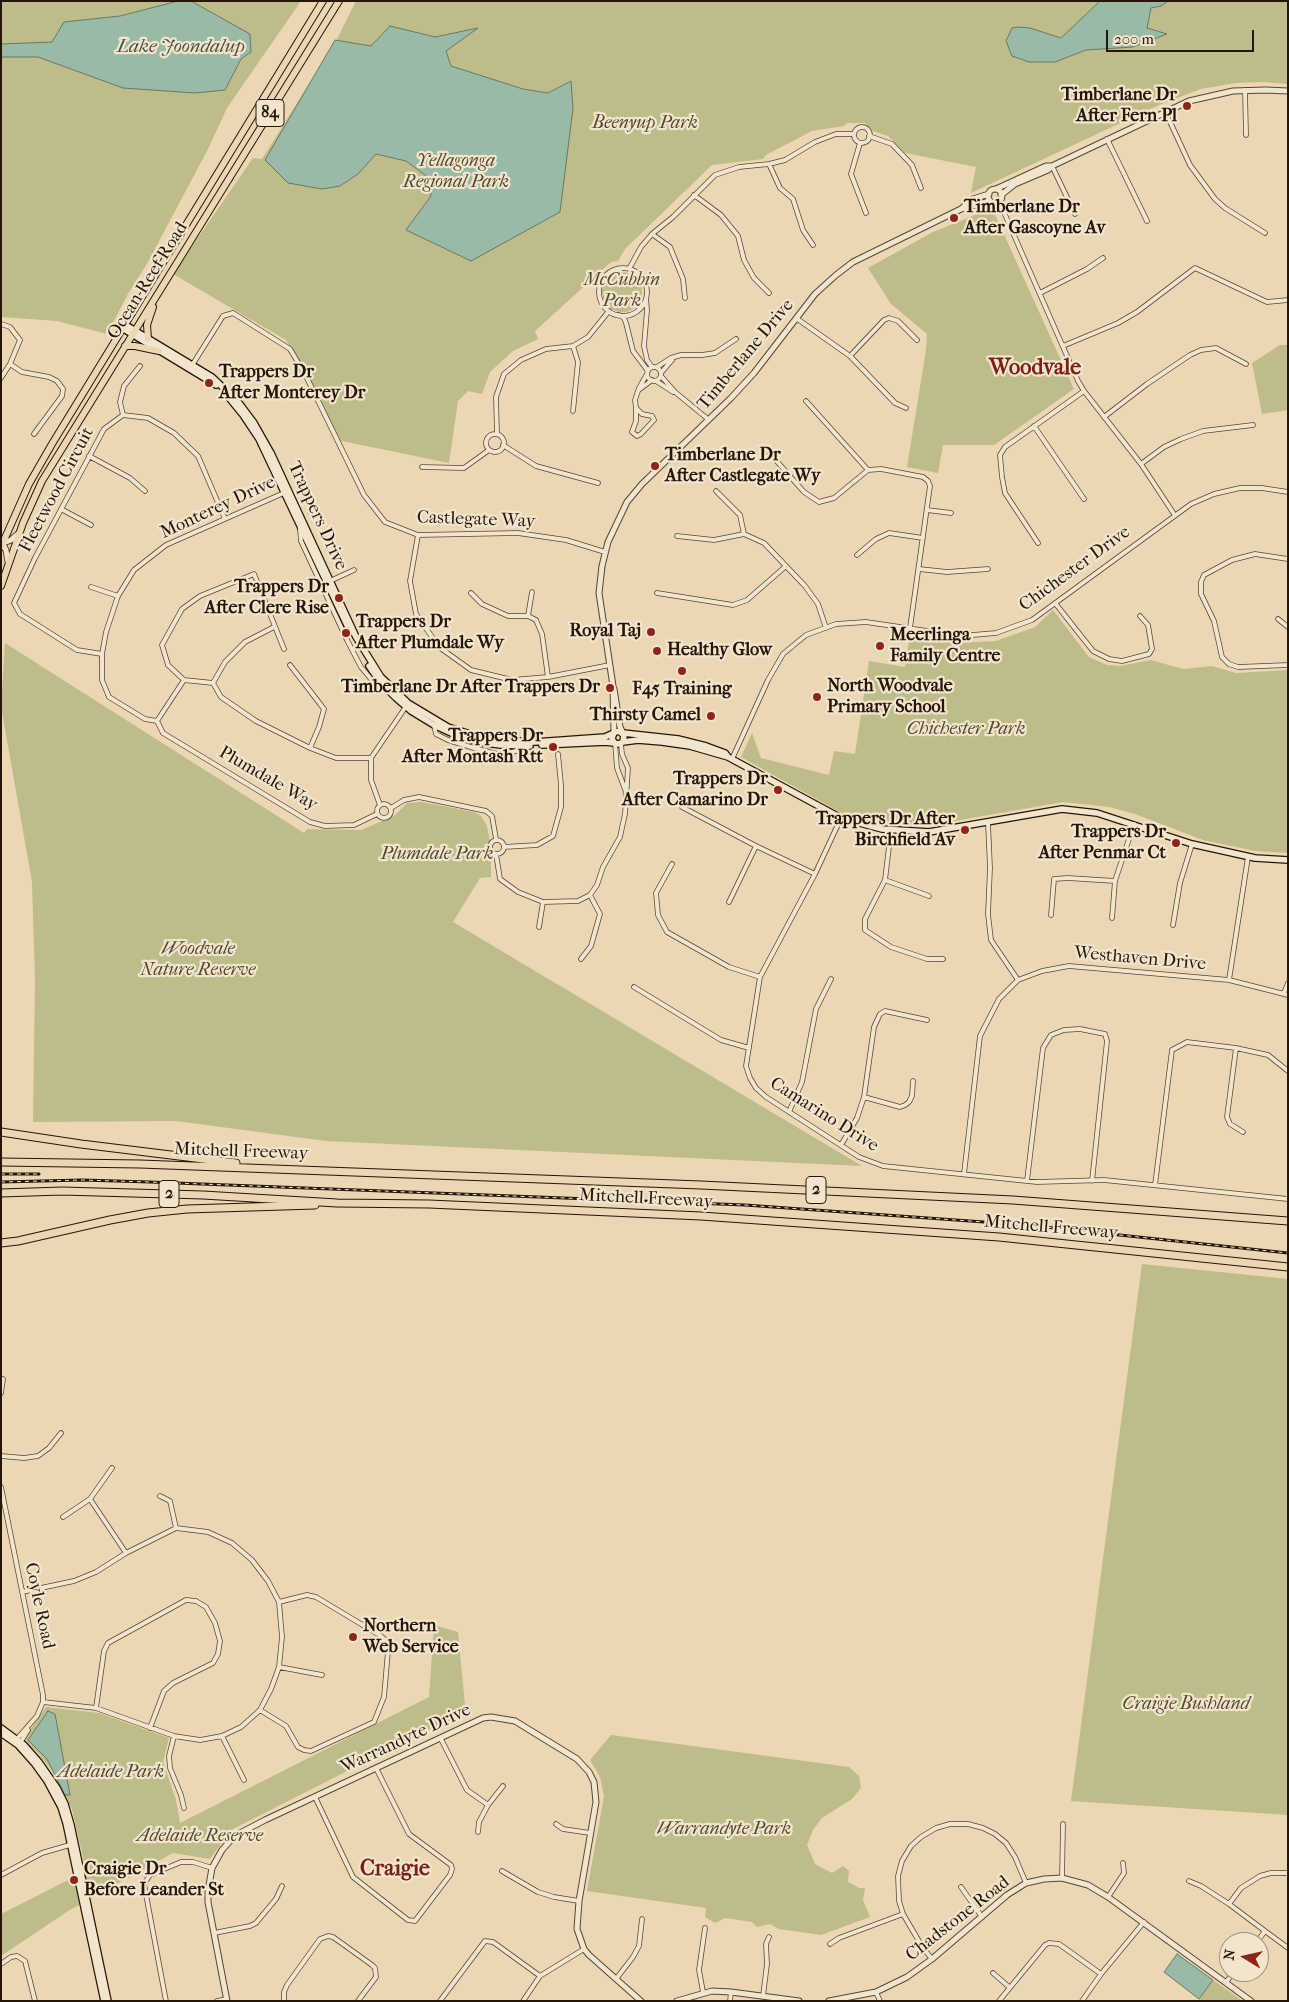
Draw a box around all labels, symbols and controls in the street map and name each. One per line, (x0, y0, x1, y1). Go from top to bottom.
scale bar (1109, 20, 1256, 52)
text: 200 m (1114, 30, 1154, 48)
water label: Lake Joondalup (117, 36, 245, 58)
place label: Timberlane Dr After Fern Pl (1061, 85, 1177, 128)
road number: 84 (256, 100, 284, 126)
marker: Timberlane Dr After Fern Pl (1181, 100, 1193, 112)
park label: Beenyup Park (592, 113, 698, 135)
park label: Yellagonga Regional Park (403, 151, 509, 193)
place label: Timberlane Dr After Gascoyne Av (964, 197, 1106, 240)
marker: Timberlane Dr After Gascoyne Av (948, 212, 960, 224)
street label: Ocean Reef Road (103, 218, 193, 344)
park label: McCubbin Park (584, 270, 660, 312)
street label: Timberlane Drive (693, 295, 799, 415)
district label: Woodvale (989, 356, 1081, 382)
place label: Trappers Dr After Monterey Dr (219, 362, 365, 404)
marker: Trappers Dr After Monterey Dr (203, 377, 215, 389)
street label: Fleetwood Circuit (15, 424, 99, 556)
place label: Timberlane Dr After Castlegate Wy (665, 445, 821, 488)
street label: Trappers Drive (282, 458, 352, 574)
marker: Timberlane Dr After Castlegate Wy (649, 460, 661, 472)
street label: Monterey Drive (157, 472, 279, 544)
street label: Castlegate Way (416, 507, 536, 533)
street label: Chichester Drive (1015, 522, 1135, 616)
place label: Trappers Dr After Clere Rise (204, 577, 329, 620)
marker: Trappers Dr After Clere Rise (333, 592, 345, 604)
place label: Trappers Dr After Plumdale Wy (356, 612, 504, 654)
place label: Royal Taj (570, 621, 641, 643)
place label: Meerlinga Family Centre (890, 625, 1000, 668)
marker: Royal Taj (645, 626, 657, 638)
marker: Trappers Dr After Plumdale Wy (340, 627, 352, 639)
place label: Healthy Glow (667, 640, 772, 662)
marker: Meerlinga Family Centre (874, 640, 886, 652)
marker: Healthy Glow (651, 645, 663, 657)
marker: F45 Training (676, 665, 688, 677)
place label: North Woodvale Primary School (827, 676, 953, 719)
place label: Timberlane Dr After Trappers Dr (341, 677, 600, 699)
place label: F45 Training (632, 679, 732, 701)
marker: Timberlane Dr After Trappers Dr (604, 682, 616, 694)
marker: North Woodvale Primary School (811, 691, 823, 703)
place label: Thirsty Camel (590, 705, 701, 727)
marker: Thirsty Camel (705, 710, 717, 722)
park label: Chichester Park (907, 719, 1025, 741)
place label: Trappers Dr After Montash Rtt (402, 726, 543, 769)
marker: Trappers Dr After Montash Rtt (547, 741, 559, 753)
street label: Plumdale Way (215, 742, 321, 816)
place label: Trappers Dr After Camarino Dr (622, 769, 768, 812)
marker: Trappers Dr After Camarino Dr (772, 784, 784, 796)
place label: Trappers Dr After Birchfield Av (816, 809, 955, 852)
place label: Trappers Dr After Penmar Ct (1038, 822, 1166, 864)
marker: Trappers Dr After Birchfield Av (959, 824, 971, 836)
marker: Trappers Dr After Penmar Ct (1170, 837, 1182, 849)
park label: Plumdale Park (381, 844, 493, 866)
park label: Woodvale Nature Reserve (141, 939, 255, 982)
street label: Westhaven Drive (1073, 942, 1207, 976)
street label: Camarino Drive (766, 1073, 882, 1157)
street label: Mitchell Freeway (174, 1139, 308, 1165)
road number: 2 (806, 1176, 826, 1204)
road number: 2 (159, 1180, 179, 1208)
street label: Mitchell Freeway (578, 1185, 714, 1213)
street label: Mitchell Freeway (983, 1211, 1119, 1245)
street label: Coyle Road (19, 1561, 59, 1651)
place label: Northern Web Service (363, 1616, 459, 1658)
marker: Northern Web Service (347, 1631, 359, 1643)
park label: Craigie Bushland (1122, 1694, 1250, 1716)
street label: Warrandyte Drive (338, 1699, 474, 1779)
park label: Adelaide Park (58, 1762, 164, 1784)
park label: Warrandyte Park (657, 1819, 791, 1841)
park label: Adelaide Reserve (137, 1826, 263, 1848)
district label: Craigie (360, 1857, 430, 1883)
place label: Craigie Dr Before Leander St (84, 1859, 224, 1902)
street label: Chadstone Road (902, 1872, 1014, 1966)
marker: Craigie Dr Before Leander St (68, 1874, 80, 1886)
north arrow (1219, 1932, 1269, 1982)
text: N (1220, 1948, 1239, 1961)

